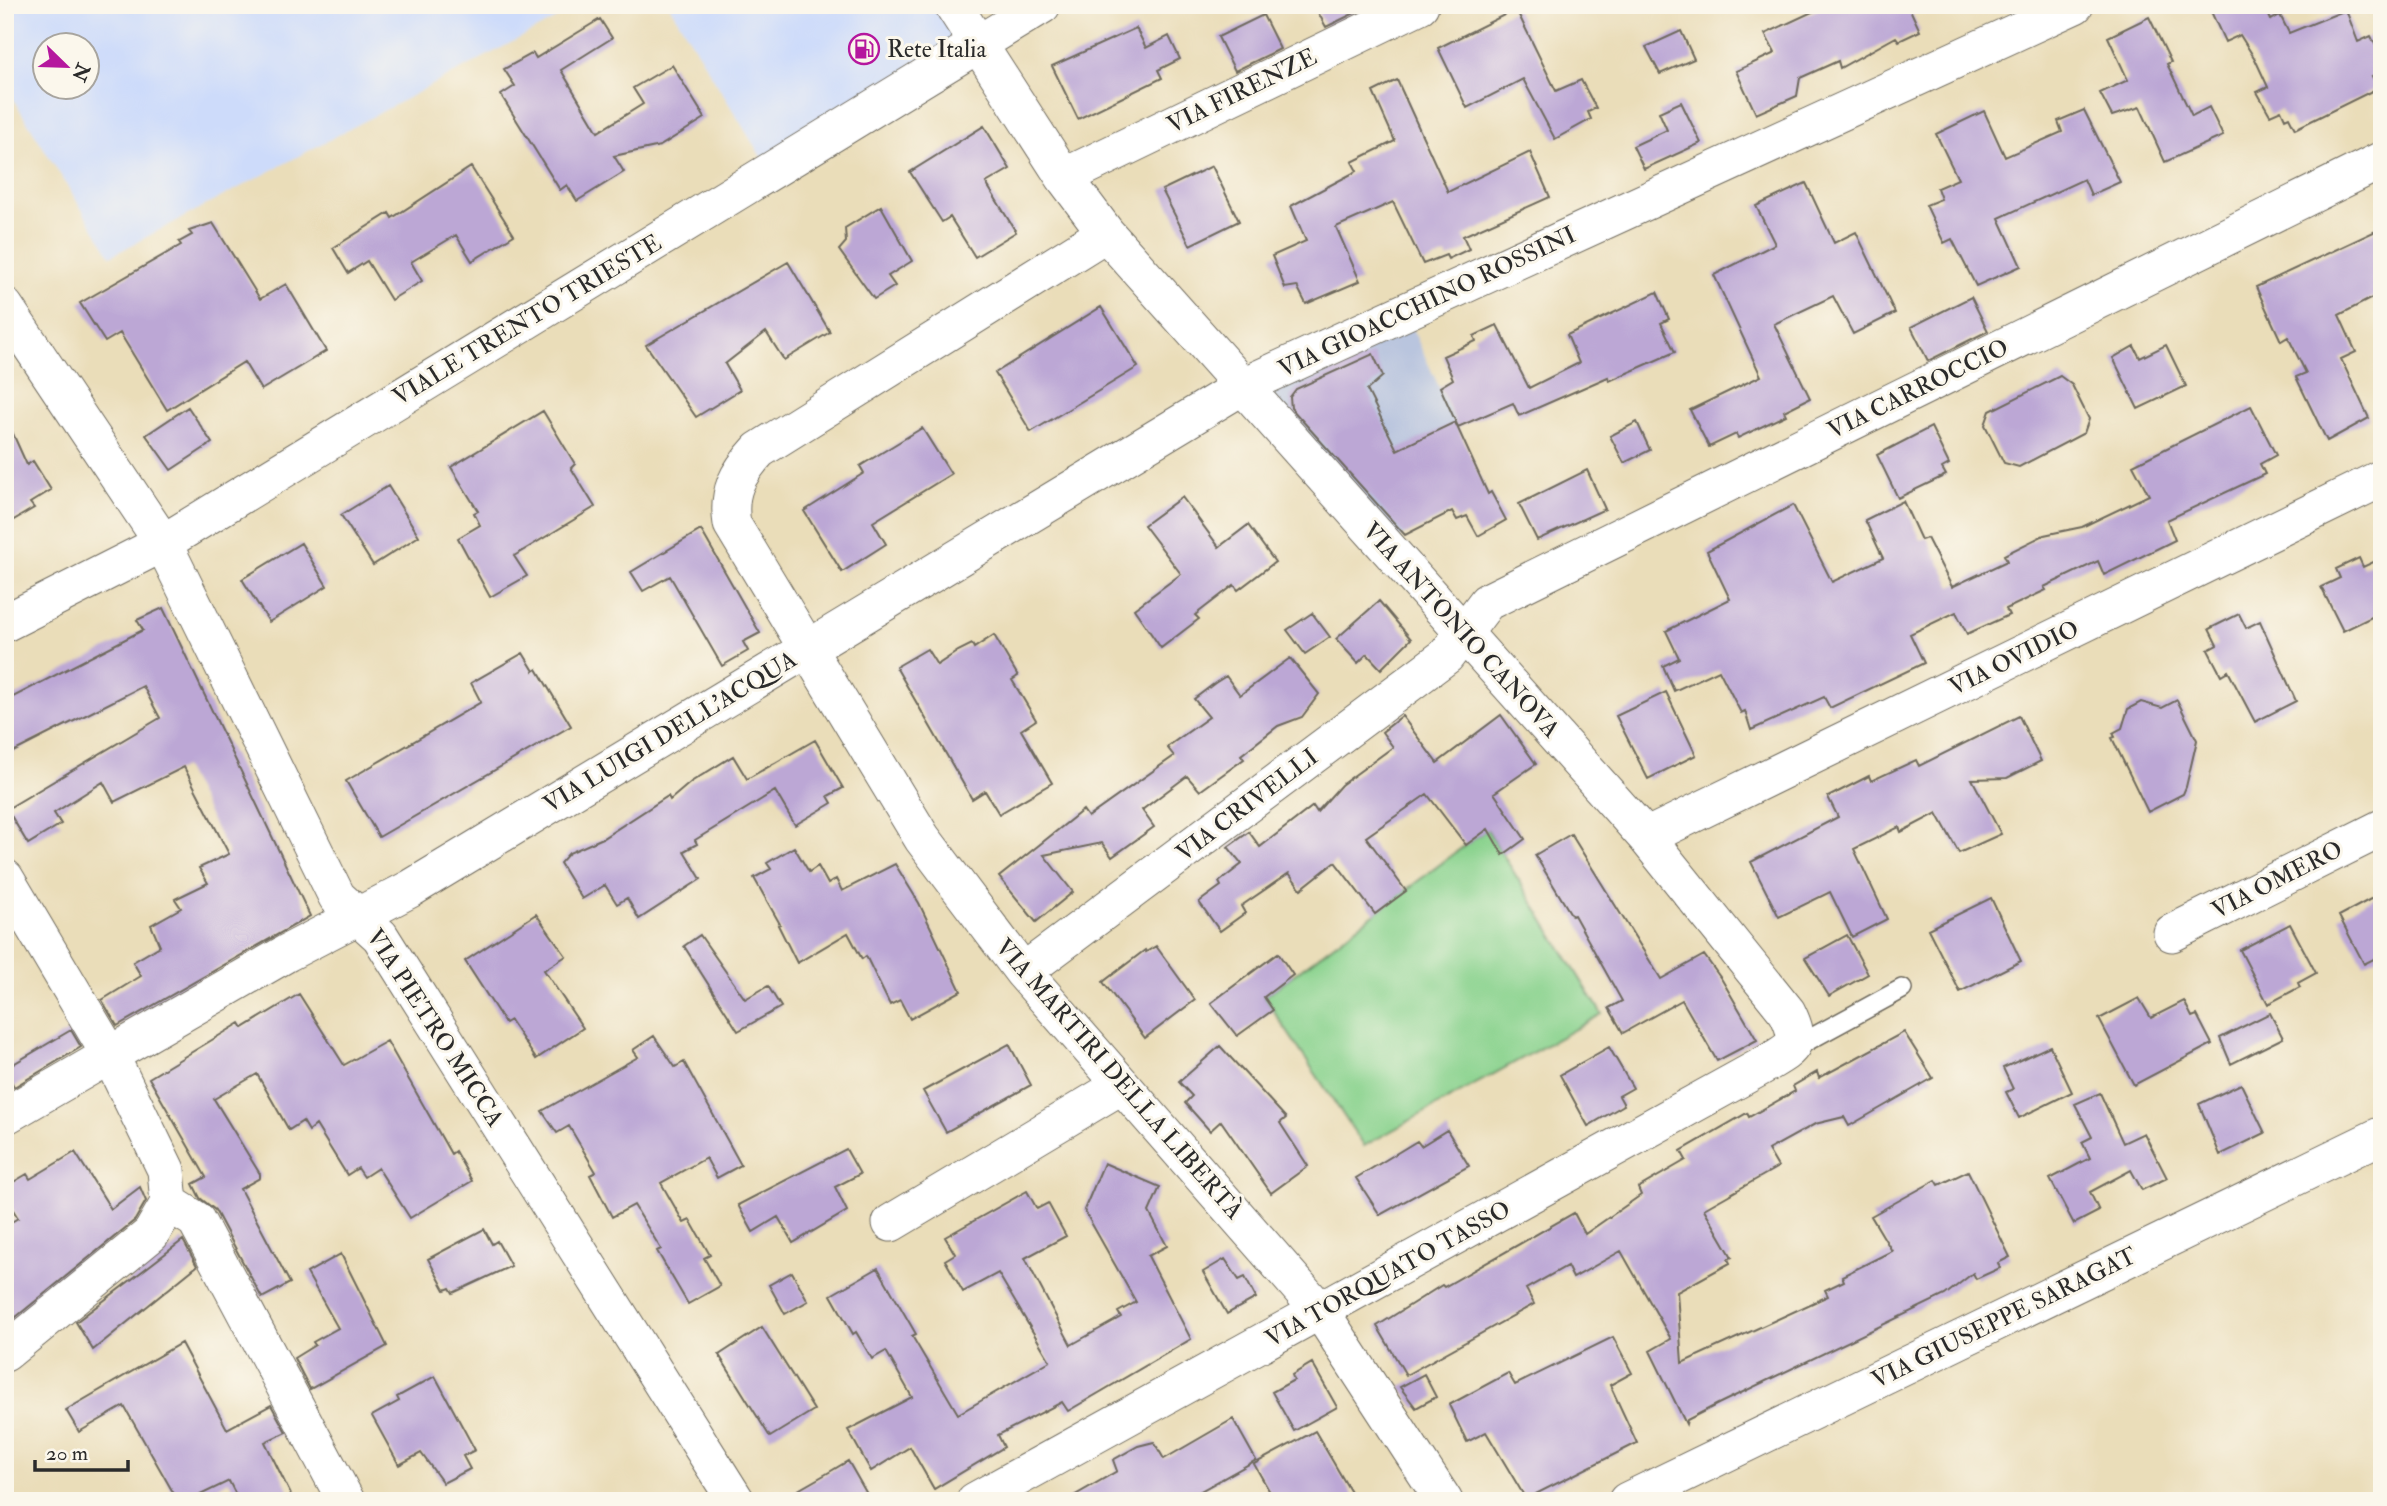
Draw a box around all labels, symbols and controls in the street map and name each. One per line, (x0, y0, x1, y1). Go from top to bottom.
north arrow (32, 32, 102, 102)
fuel station icon: Rete Italia (847, 32, 881, 66)
place label: Rete Italia (887, 34, 987, 65)
street label: VIA FIRENZE (1162, 41, 1322, 141)
text: N (66, 59, 95, 86)
street label: VIA GIOACCHINO ROSSINI (1273, 219, 1581, 385)
street label: VIALE TRENTO TRIESTE (387, 227, 667, 413)
street label: VIA CARROCCIO (1823, 332, 2013, 446)
street label: VIA ANTONIO CANOVA (1356, 516, 1566, 744)
street label: VIA OVIDIO (1944, 613, 2084, 703)
street label: VIA LUIGI DELL'ACQUA (538, 644, 802, 820)
street label: VIA CRIVELLI (1170, 741, 1324, 869)
street label: VIA OMERO (2206, 834, 2348, 926)
street label: VIA PIETRO MICCA (359, 923, 511, 1133)
street label: VIA MARTIRI DELLA LIBERTÀ (988, 931, 1250, 1226)
street label: VIA TORQUATO TASSO (1260, 1194, 1516, 1354)
street label: VIA GIUSEPPE SARAGAT (1866, 1240, 2142, 1396)
scale bar (35, 1429, 128, 1473)
text: 20 m (46, 1440, 88, 1467)

